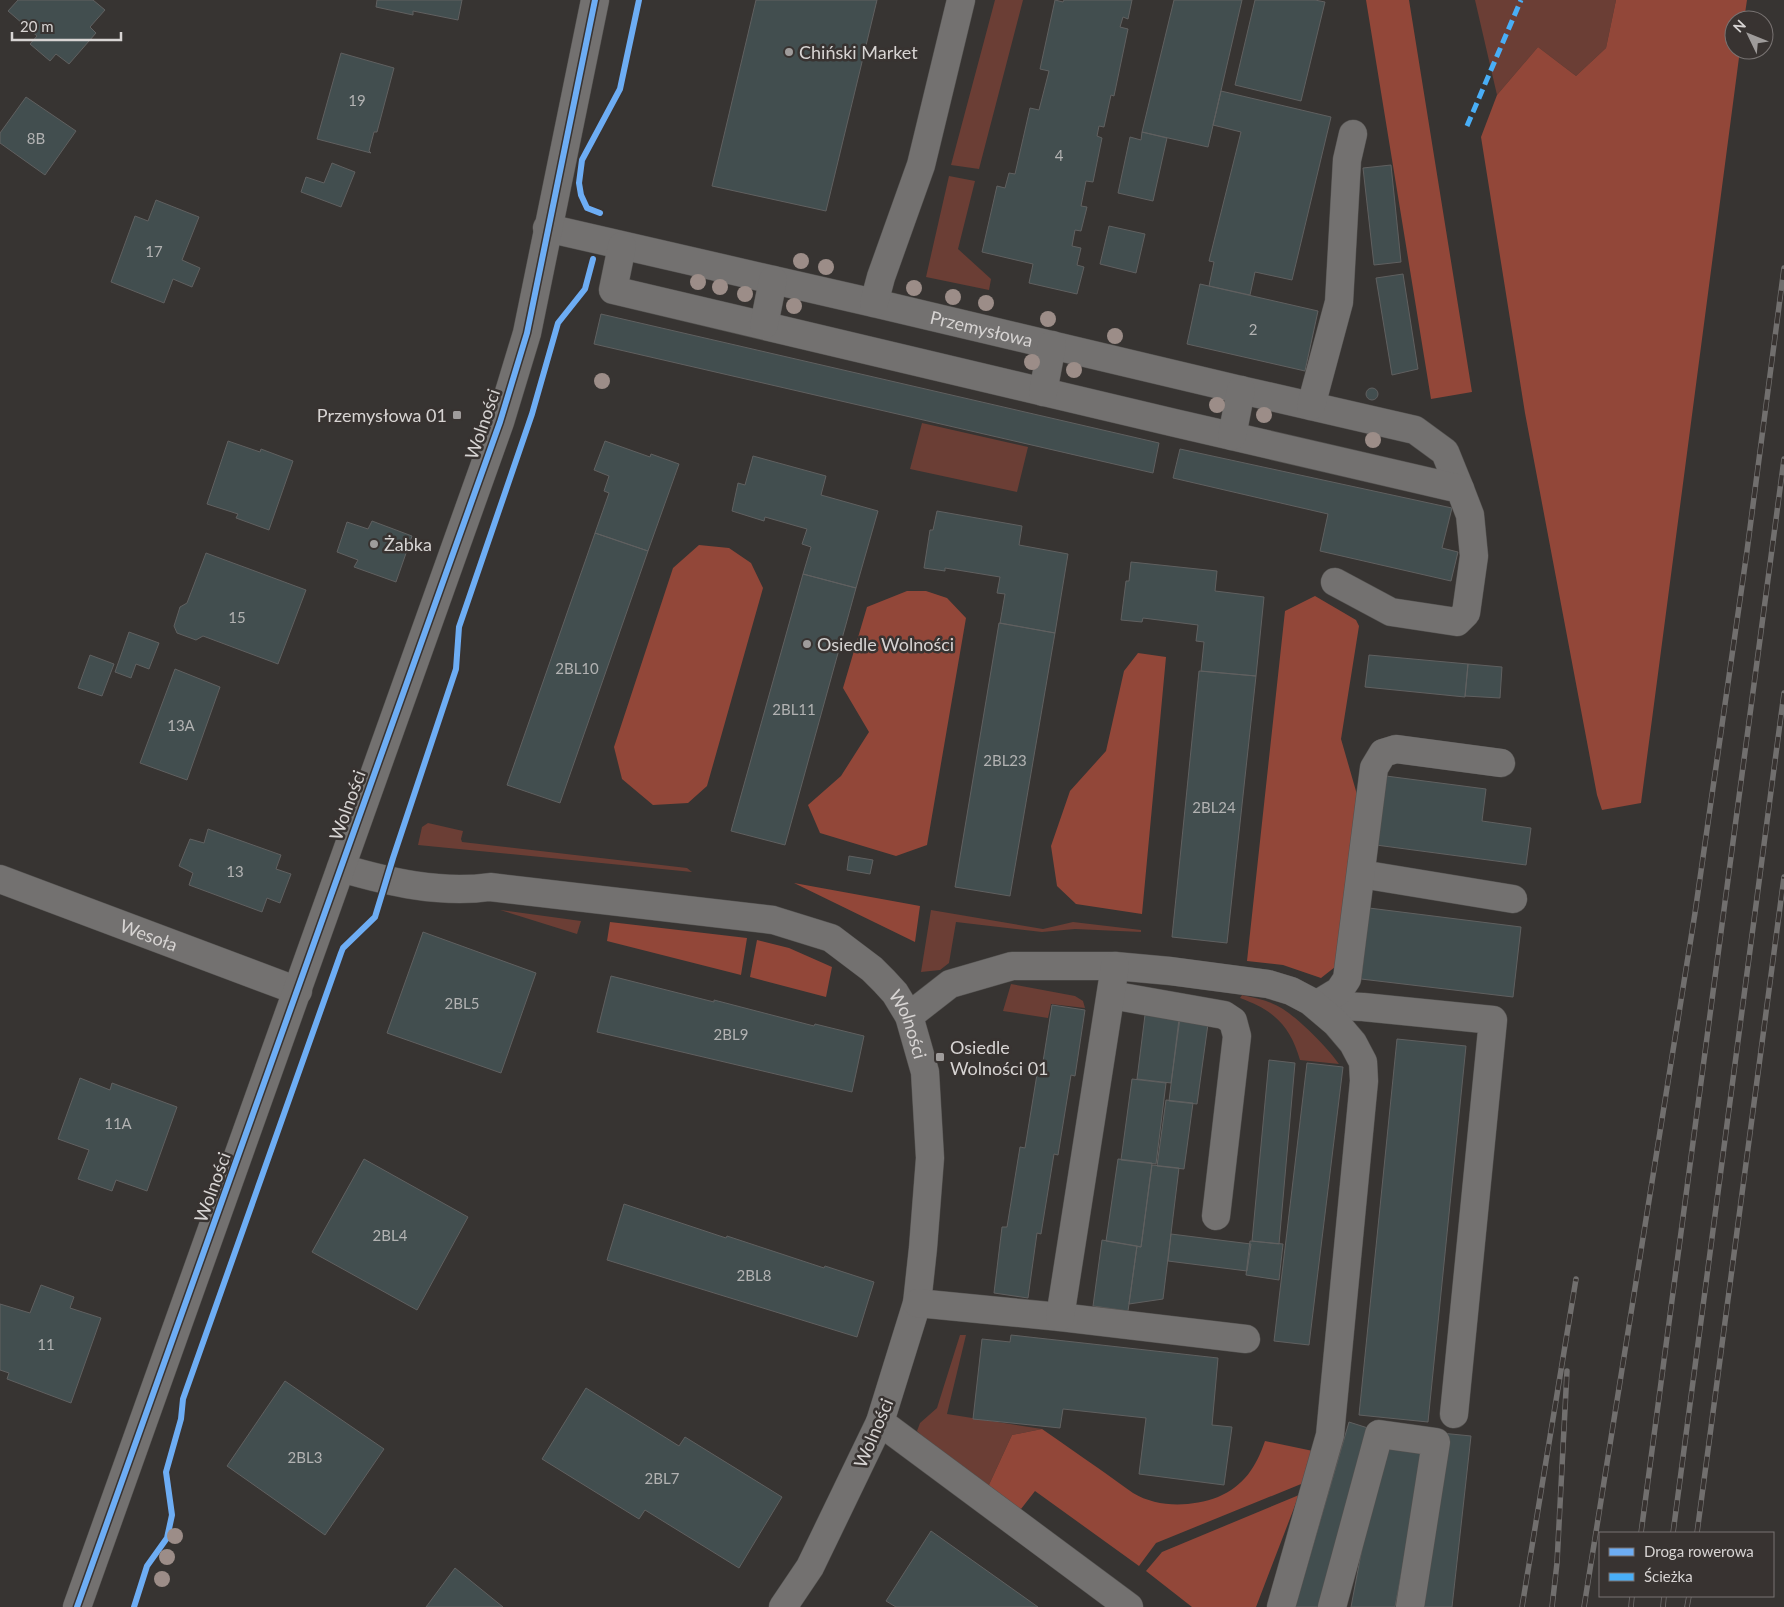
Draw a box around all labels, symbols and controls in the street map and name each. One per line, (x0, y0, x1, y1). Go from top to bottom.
scale bar (12, 10, 121, 42)
north arrow (1724, 10, 1774, 60)
text: N (1729, 16, 1749, 36)
text: 20 m (20, 17, 54, 35)
place label: Chiński Market (799, 41, 918, 63)
marker: Chiński Market (783, 46, 795, 58)
house number: 19 (348, 91, 366, 109)
house number: 8B (27, 129, 45, 147)
house number: 4 (1055, 146, 1064, 164)
house number: 17 (145, 242, 163, 260)
street label: Przemysłowa (928, 306, 1035, 351)
house number: 2 (1249, 320, 1257, 338)
street label: Wolności (460, 386, 504, 462)
place label: Przemysłowa 01 (317, 404, 447, 426)
marker: Przemysłowa 01 (451, 409, 463, 421)
place label: Żabka (384, 533, 432, 555)
marker: Żabka (368, 538, 380, 550)
house number: 15 (228, 608, 246, 626)
place label: Osiedle Wolności (817, 633, 954, 655)
marker: Osiedle Wolności (801, 638, 813, 650)
house number: 2BL10 (555, 659, 599, 677)
house number: 2BL11 (772, 700, 816, 718)
house number: 13A (167, 716, 196, 734)
house number: 2BL23 (983, 751, 1027, 769)
street label: Wolności (324, 767, 370, 843)
house number: 2BL24 (1192, 798, 1236, 816)
house number: 13 (226, 862, 244, 880)
street label: Wesoła (117, 914, 181, 956)
street label: Wolności (884, 985, 932, 1061)
house number: 2BL5 (445, 994, 479, 1012)
house number: 2BL9 (714, 1025, 748, 1043)
place label: Osiedle Wolności 01 (950, 1036, 1049, 1079)
marker: Osiedle Wolności 01 (934, 1051, 946, 1063)
house number: 11A (104, 1114, 133, 1132)
street label: Wolności (189, 1149, 235, 1225)
house number: 2BL4 (373, 1226, 408, 1244)
house number: 2BL8 (737, 1266, 771, 1284)
house number: 11 (37, 1335, 55, 1353)
street label: Wolności (849, 1395, 897, 1471)
house number: 2BL3 (288, 1448, 322, 1466)
house number: 2BL7 (645, 1469, 680, 1487)
legend (1599, 1532, 1774, 1597)
text: Droga rowerowa (1644, 1542, 1754, 1560)
text: Ścieżka (1644, 1567, 1693, 1585)

